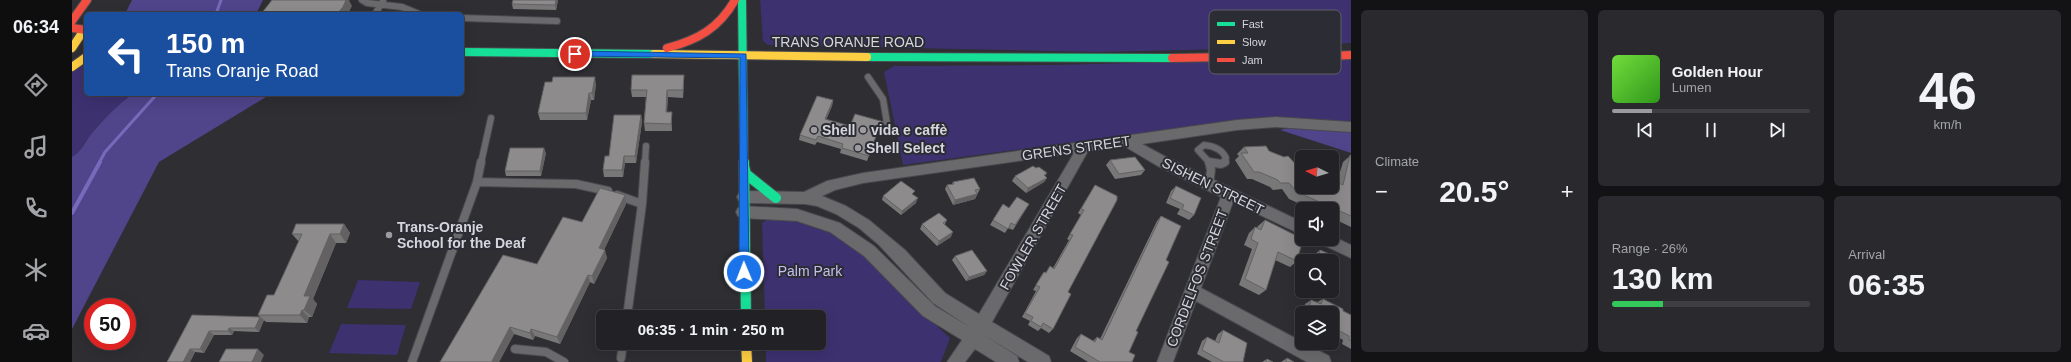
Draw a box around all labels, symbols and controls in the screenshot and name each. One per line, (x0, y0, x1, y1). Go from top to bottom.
legend (1209, 10, 1341, 74)
text: 06:34 (13, 17, 59, 37)
text: Fast (1242, 18, 1263, 30)
icon: left (100, 28, 152, 80)
text: 150 m (166, 28, 245, 59)
street label: TRANS ORANJE ROAD (772, 34, 924, 50)
text: Slow (1242, 36, 1266, 48)
pin (558, 37, 592, 71)
icon: arrive (564, 43, 586, 65)
text: Jam (1242, 54, 1263, 66)
text: Trans Oranje Road (166, 61, 318, 81)
text: 46 (1919, 62, 1977, 120)
text: Golden Hour (1672, 63, 1762, 80)
icon: directions (22, 71, 50, 99)
text: Lumen (1672, 80, 1711, 95)
text: km/h (1934, 117, 1962, 132)
icon: previous (1634, 119, 1656, 141)
icon: pause (1700, 119, 1722, 141)
icon: next (1766, 119, 1788, 141)
place label: Shell (822, 122, 855, 138)
place label: vida e caffè (871, 122, 947, 138)
marker: Shell (809, 125, 819, 135)
marker: vida e caffè (858, 125, 868, 135)
street label: GRENS STREET (1021, 132, 1131, 164)
icon: music (22, 133, 50, 161)
place label: Shell Select (866, 140, 945, 156)
marker: Shell Select (853, 143, 863, 153)
north arrow (1295, 150, 1339, 194)
map controls (1295, 150, 1339, 350)
street label: SISHEN STREET (1159, 154, 1267, 218)
text: Climate (1375, 154, 1419, 169)
text: 20.5° (1439, 175, 1510, 208)
text: − (1375, 179, 1388, 204)
text: + (1561, 179, 1574, 204)
street label: FOWLER STREET (996, 181, 1070, 293)
icon: phone (22, 194, 50, 222)
button: sound (1295, 202, 1339, 246)
street label: CORDELFOS STREET (1163, 206, 1231, 349)
place label: Trans-Oranje School for the Deaf (397, 219, 526, 251)
marker: Trans-Oranje School for the Deaf (384, 230, 394, 240)
text: Range · 26% (1612, 241, 1688, 256)
text: Arrival (1848, 247, 1885, 262)
position arrow (723, 251, 765, 293)
button: search (1295, 254, 1339, 298)
icon: climate (22, 256, 50, 284)
text: 130 km (1612, 262, 1713, 295)
park label: Palm Park (778, 263, 843, 279)
text: 06:35 (1848, 268, 1925, 301)
speed limit sign: 50 (84, 298, 136, 350)
button: layers (1295, 306, 1339, 350)
icon: car (22, 317, 50, 345)
text: 06:35 · 1 min · 250 m (638, 321, 784, 338)

